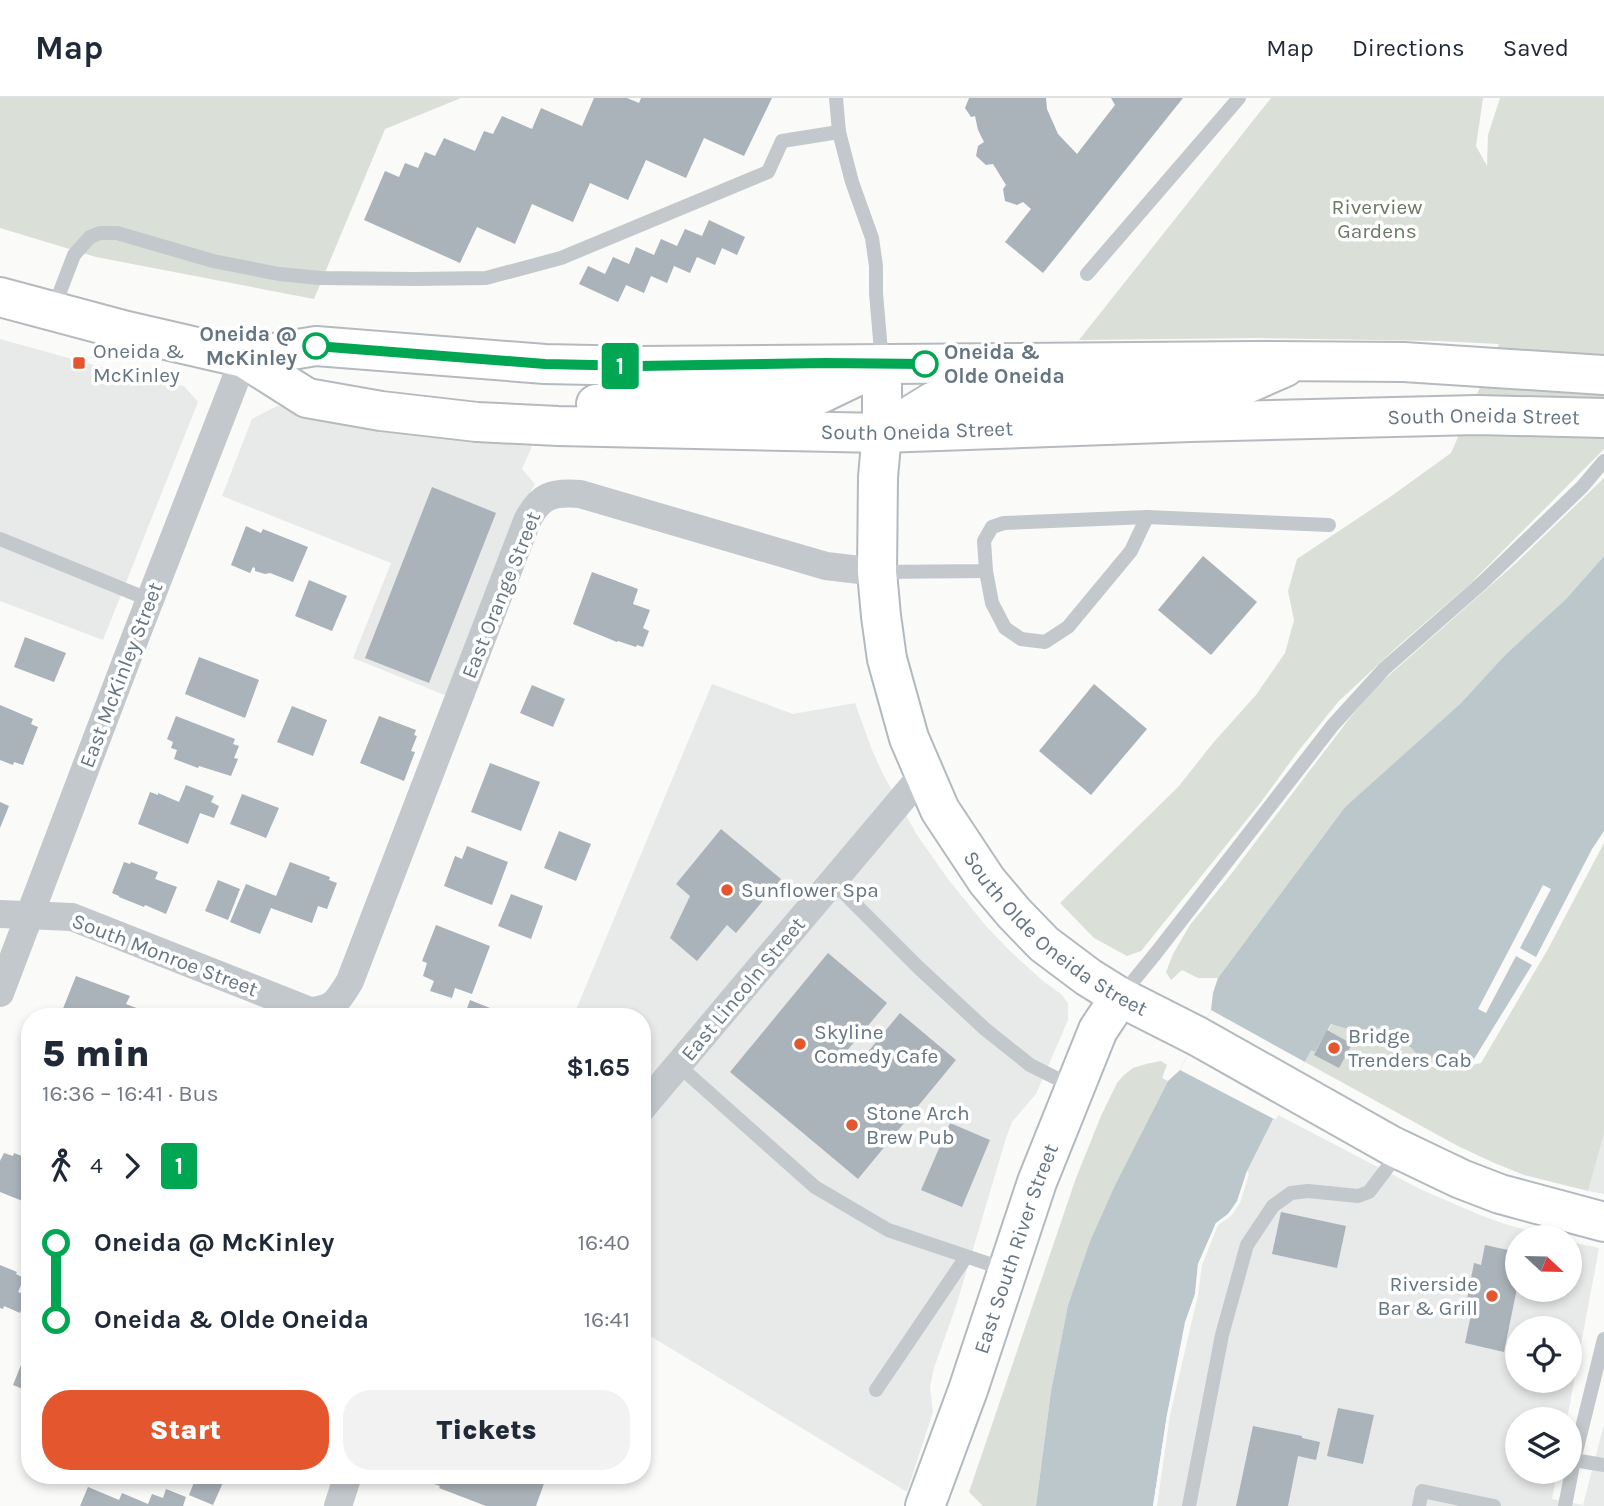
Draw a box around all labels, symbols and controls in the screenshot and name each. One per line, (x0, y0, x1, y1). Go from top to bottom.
text: Map (35, 29, 103, 67)
text: Map (1266, 34, 1314, 62)
text: Directions (1352, 34, 1465, 62)
text: Saved (1503, 34, 1569, 62)
park label: Riverview Gardens (1332, 195, 1422, 243)
place label: Oneida @ McKinley (200, 322, 297, 370)
marker: Oneida @ McKinley (303, 333, 329, 359)
place label: Oneida & McKinley (93, 339, 184, 387)
place label: Oneida & Olde Oneida (944, 340, 1065, 388)
line badge: 1 (597, 343, 643, 389)
marker: Oneida & Olde Oneida (912, 351, 938, 377)
text: 1 (616, 352, 624, 380)
marker: Oneida & McKinley (71, 355, 87, 371)
street label: South Oneida Street (1387, 403, 1580, 429)
street label: South Oneida Street (820, 416, 1014, 445)
street label: East Orange Street (457, 508, 545, 682)
street label: East McKinley Street (75, 579, 167, 771)
street label: South Olde Oneida Street (959, 846, 1151, 1021)
place label: Sunflower Spa (741, 878, 879, 902)
marker: Sunflower Spa (719, 882, 735, 898)
street label: South Monroe Street (69, 909, 261, 1002)
street label: East Lincoln Street (676, 912, 810, 1065)
place label: Skyline Comedy Cafe (814, 1020, 938, 1068)
place label: Bridge Trenders Cab (1348, 1024, 1472, 1072)
text: 5 min (42, 1031, 150, 1076)
marker: Skyline Comedy Cafe (792, 1036, 808, 1052)
marker: Bridge Trenders Cab (1326, 1040, 1342, 1056)
text: $1.65 (566, 1052, 630, 1083)
text: 16:36 – 16:41 · Bus (42, 1080, 218, 1107)
place label: Stone Arch Brew Pub (866, 1101, 970, 1149)
marker: Stone Arch Brew Pub (844, 1117, 860, 1133)
street label: East South River Street (969, 1140, 1063, 1357)
icon: walk (42, 1147, 80, 1185)
icon: forward (113, 1147, 151, 1185)
text: 4 (90, 1152, 103, 1179)
text: 1 (175, 1152, 183, 1180)
north arrow (1505, 1225, 1582, 1302)
map controls (1505, 1225, 1582, 1484)
text: Oneida @ McKinley (94, 1227, 334, 1258)
text: 16:40 (577, 1229, 630, 1256)
place label: Riverside Bar & Grill (1377, 1272, 1478, 1320)
marker: Riverside Bar & Grill (1484, 1288, 1500, 1304)
text: Oneida & Olde Oneida (94, 1304, 369, 1335)
text: 16:41 (583, 1306, 630, 1333)
button: locate (1505, 1316, 1582, 1393)
button: Start (42, 1390, 329, 1470)
button: Tickets (343, 1390, 630, 1470)
button: layers (1505, 1407, 1582, 1484)

